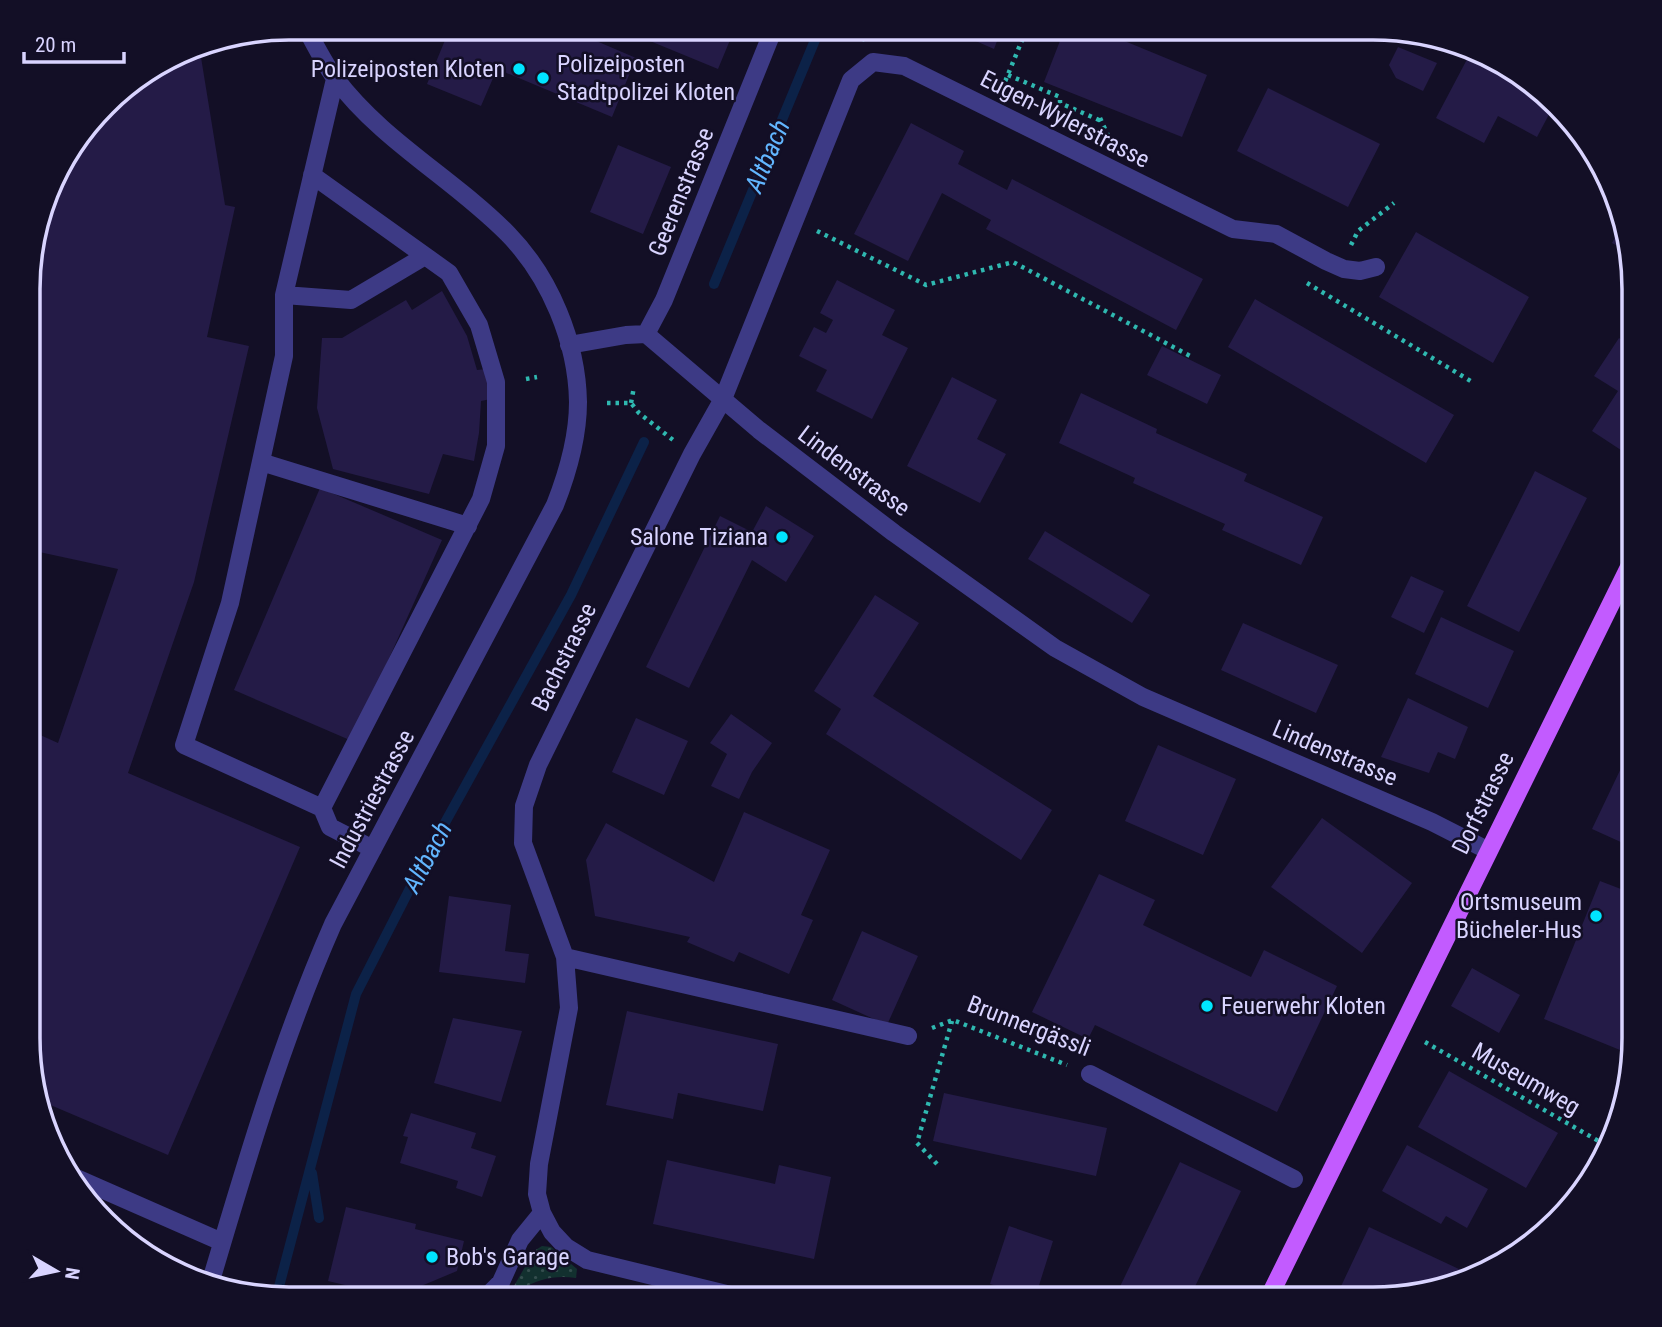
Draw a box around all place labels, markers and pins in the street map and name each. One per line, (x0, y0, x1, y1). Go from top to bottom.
place label: Polizeiposten Stadtpolizei Kloten (557, 50, 735, 106)
place label: Polizeiposten Kloten (311, 55, 505, 83)
marker: Polizeiposten Kloten (511, 61, 527, 77)
marker: Polizeiposten Stadtpolizei Kloten (535, 70, 551, 86)
place label: Salone Tiziana (630, 523, 768, 551)
marker: Salone Tiziana (774, 529, 790, 545)
place label: Ortsmuseum Bücheler-Hus (1456, 888, 1582, 944)
marker: Ortsmuseum Bücheler-Hus (1588, 908, 1604, 924)
place label: Feuerwehr Kloten (1221, 992, 1386, 1020)
marker: Feuerwehr Kloten (1199, 998, 1215, 1014)
place label: Bob's Garage (446, 1243, 569, 1271)
marker: Bob's Garage (424, 1249, 440, 1265)

